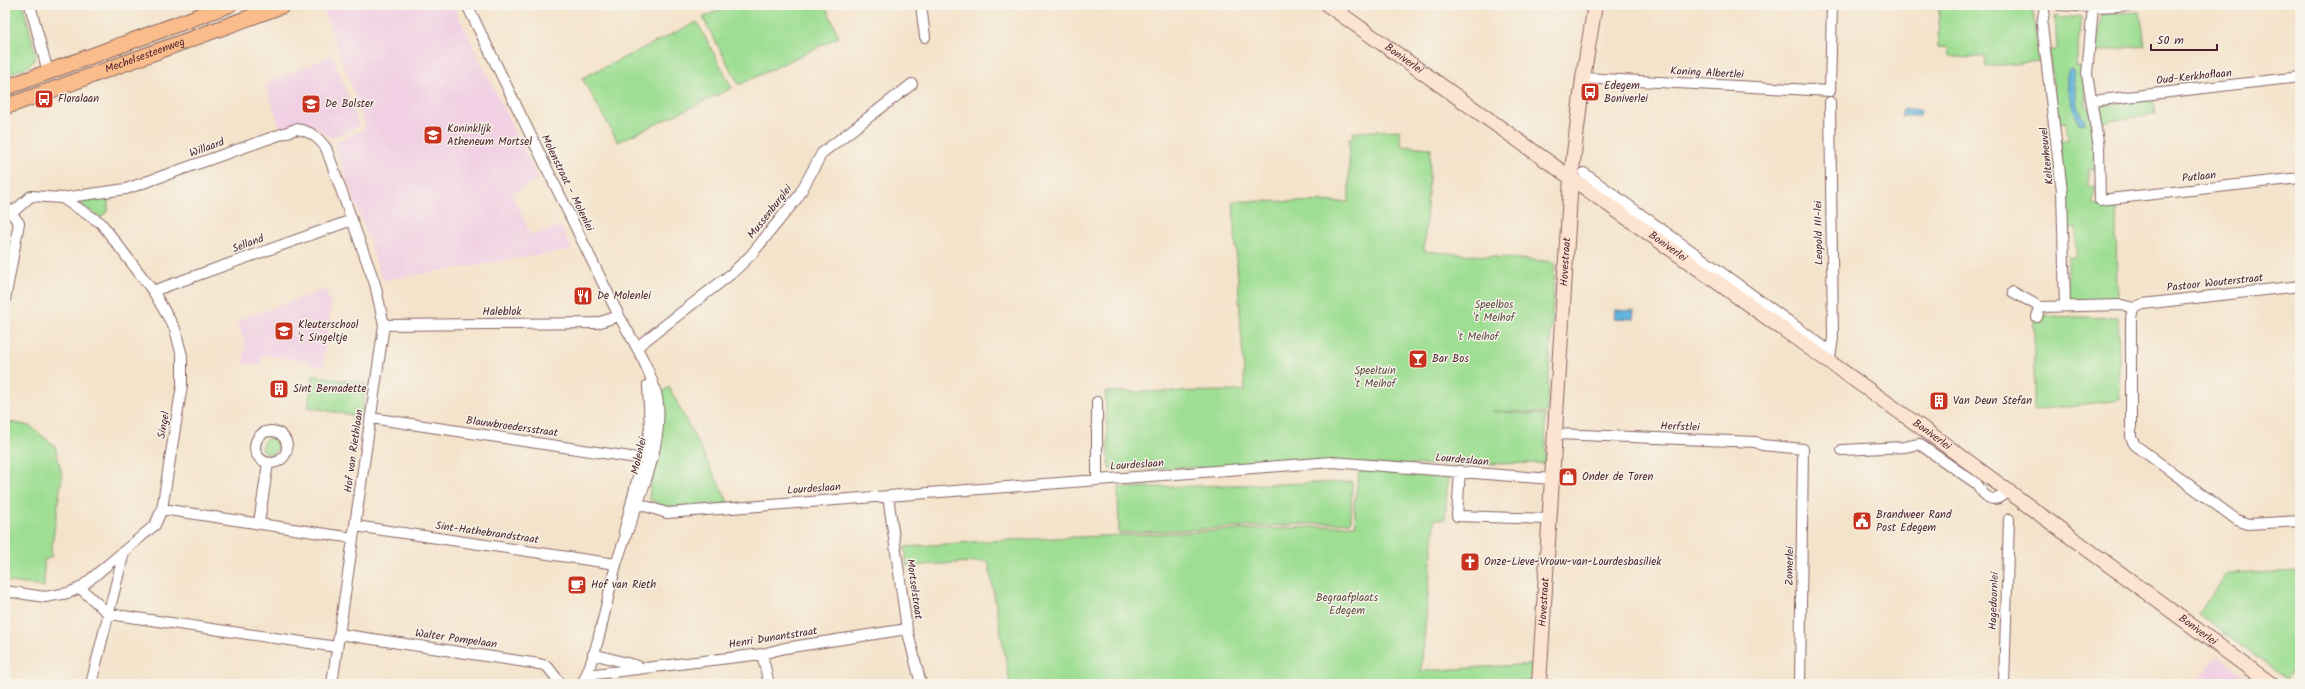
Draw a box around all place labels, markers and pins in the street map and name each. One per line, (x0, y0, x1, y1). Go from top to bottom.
place label: Edegem Boniverlei (1604, 77, 1648, 108)
bus stop icon: Edegem Boniverlei (1579, 81, 1601, 103)
bus stop icon: Floralaan (33, 88, 55, 110)
place label: Floralaan (58, 90, 99, 108)
school or university icon: De Bolster (300, 93, 322, 115)
place label: De Bolster (325, 95, 375, 113)
place label: Koninklijk Atheneum Mortsel (447, 120, 532, 151)
school or university icon: Koninklijk Atheneum Mortsel (422, 124, 444, 146)
restaurant icon: De Molenlei (572, 285, 594, 307)
place label: De Molenlei (597, 287, 651, 305)
place label: Kleuterschool 't Singeltje (298, 316, 359, 347)
school or university icon: Kleuterschool 't Singeltje (273, 320, 295, 342)
bar icon: Bar Bos (1407, 348, 1429, 370)
place label: Bar Bos (1432, 350, 1469, 368)
building icon: Sint Bernadette (268, 378, 290, 400)
place label: Sint Bernadette (293, 380, 367, 398)
building icon: Van Deun Stefan (1928, 390, 1950, 412)
place label: Van Deun Stefan (1953, 392, 2032, 410)
shop icon: Onder de Toren (1557, 466, 1579, 488)
place label: Onder de Toren (1582, 468, 1653, 486)
place label: Brandweer Rand Post Edegem (1876, 506, 1952, 537)
public building icon: Brandweer Rand Post Edegem (1851, 510, 1873, 532)
church icon: Onze-Lieve-Vrouw-van-Lourdesbasiliek (1459, 551, 1481, 573)
place label: Onze-Lieve-Vrouw-van-Lourdesbasiliek (1484, 553, 1662, 571)
cafe icon: Hof van Rieth (566, 574, 588, 596)
place label: Hof van Rieth (591, 576, 656, 594)

